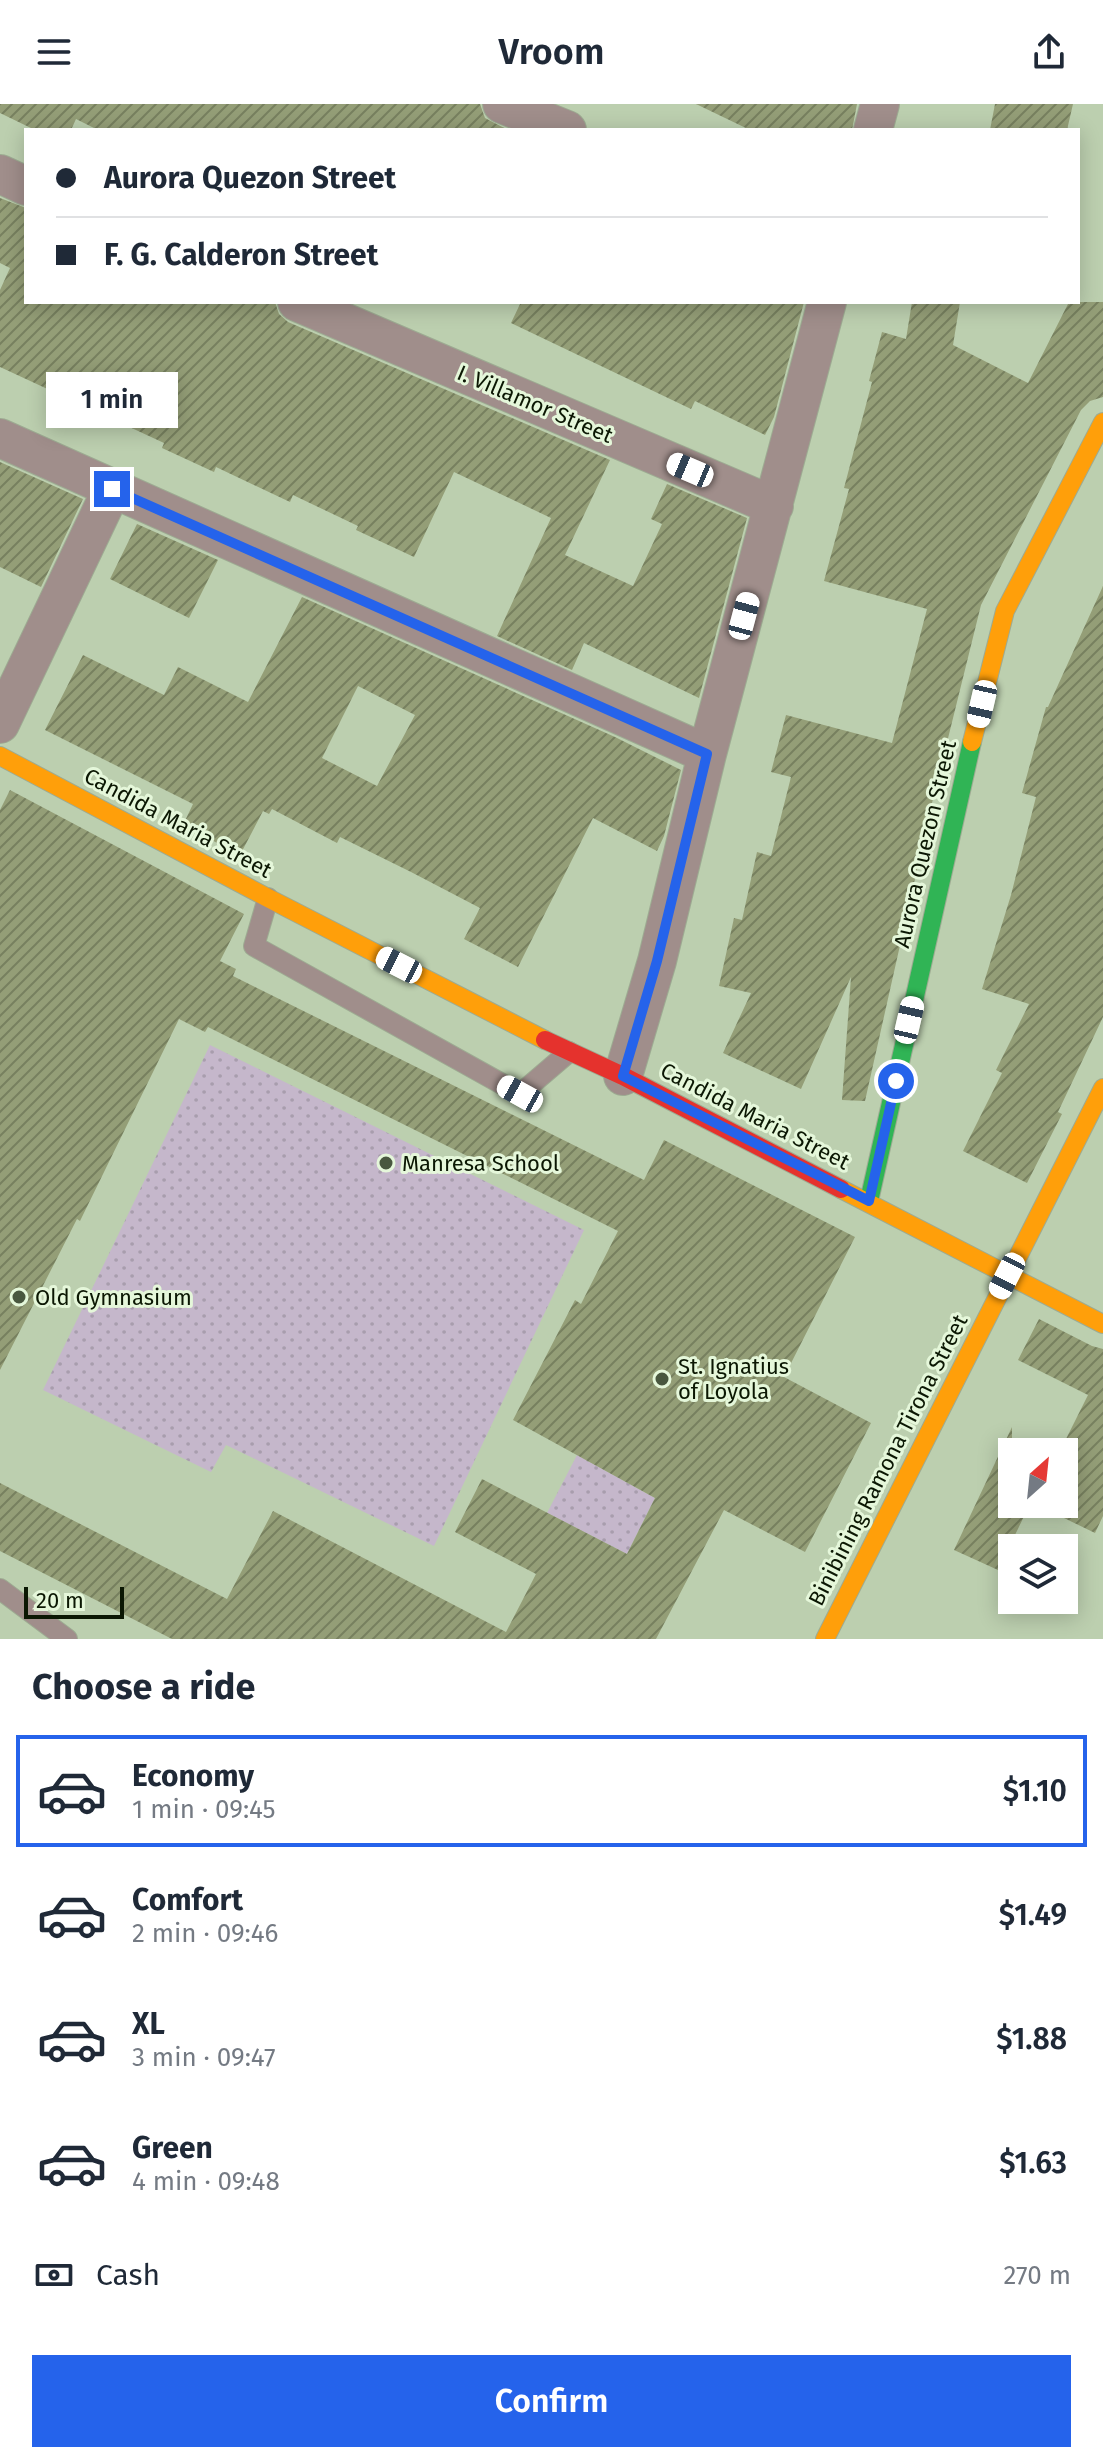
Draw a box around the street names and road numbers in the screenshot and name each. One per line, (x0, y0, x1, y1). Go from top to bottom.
street label: I. Villamor Street (453, 359, 617, 449)
street label: Aurora Quezon Street (888, 738, 962, 950)
street label: Candida Maria Street (80, 762, 276, 884)
street label: Candida Maria Street (656, 1057, 854, 1175)
street label: Binibining Ramona Tirona Street (803, 1310, 973, 1610)

